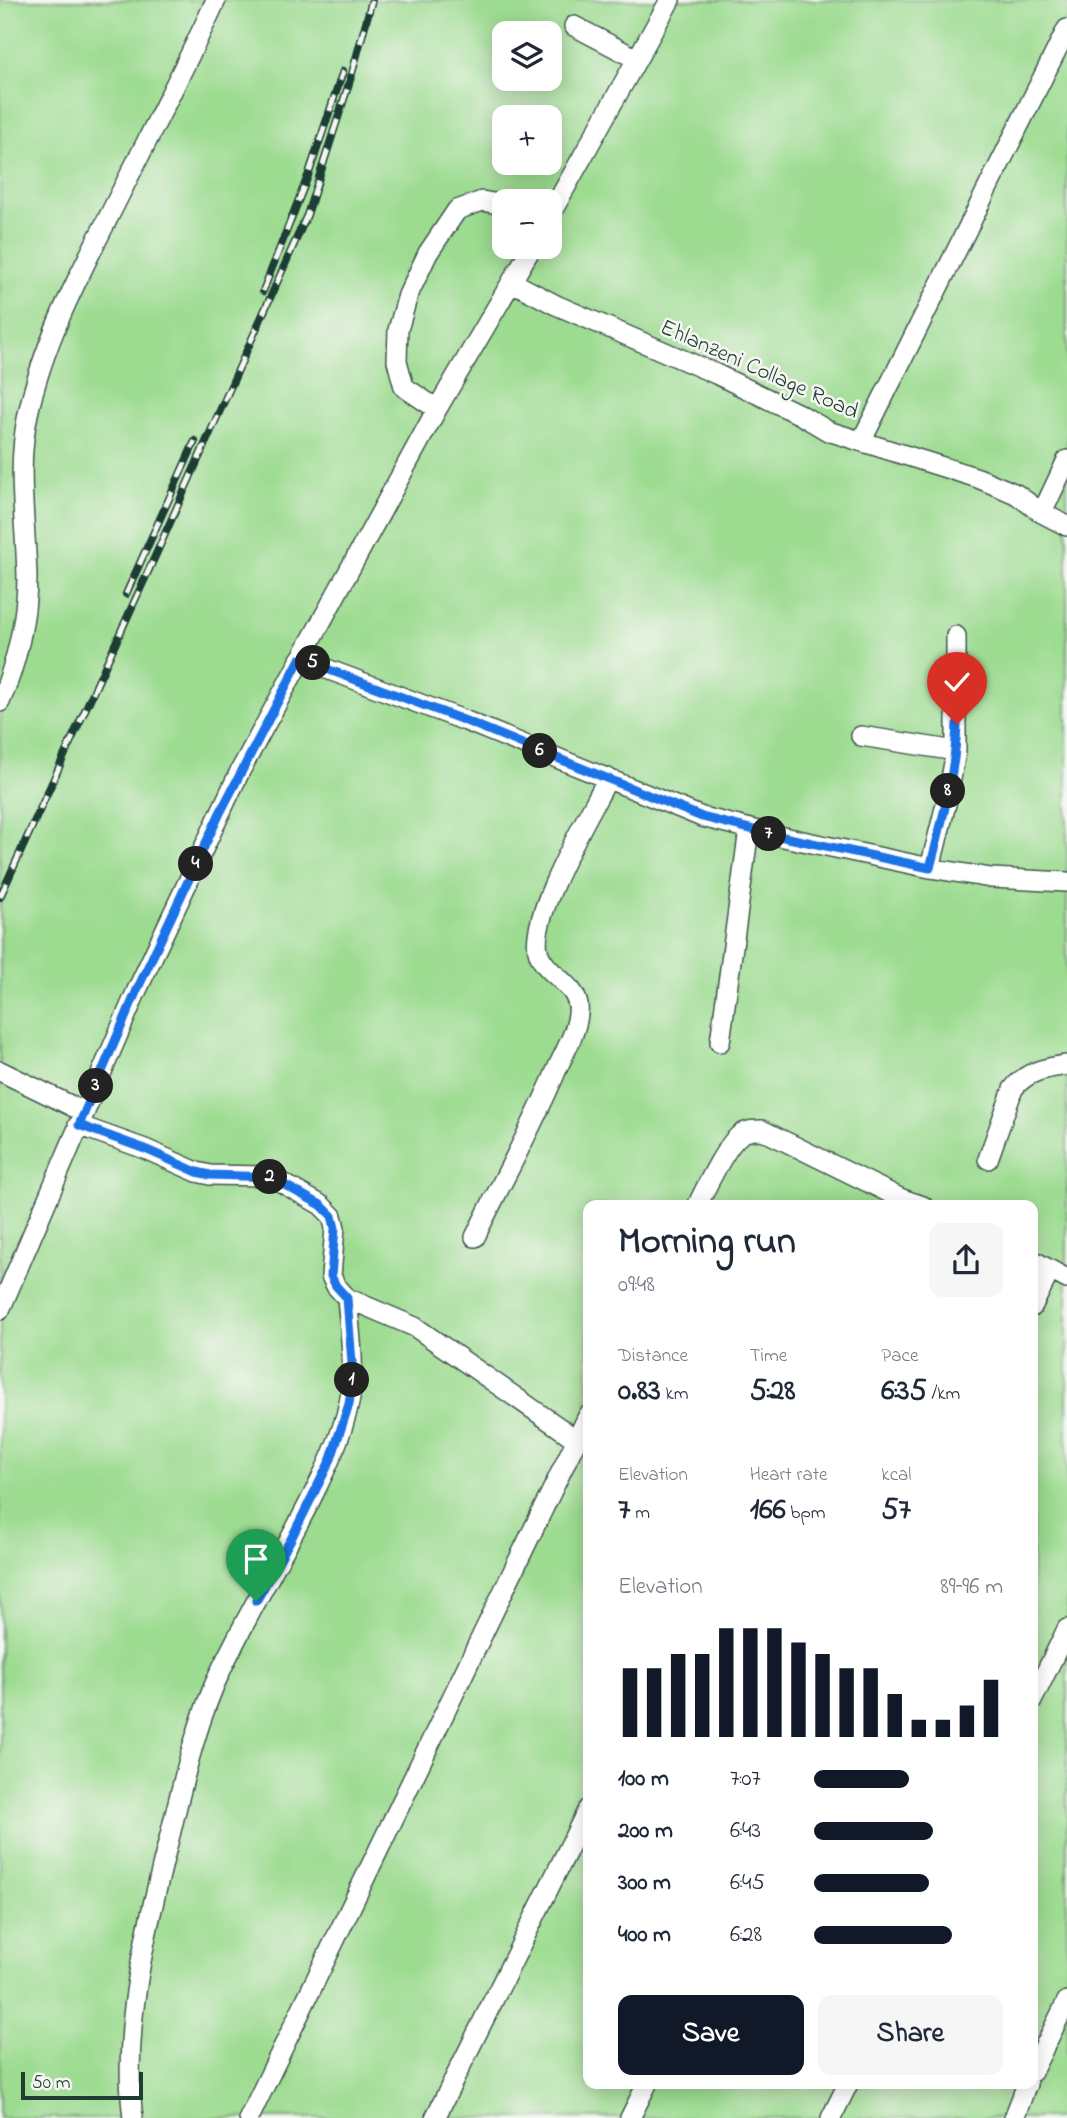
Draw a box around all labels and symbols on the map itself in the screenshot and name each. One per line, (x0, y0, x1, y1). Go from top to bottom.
street label: Ehlanzeni Collage Road (654, 312, 864, 430)
pin: 5 (296, 646, 330, 680)
pin (927, 652, 987, 724)
pin: 6 (522, 734, 558, 768)
pin: 8 (930, 774, 965, 808)
pin: 7 (752, 816, 786, 852)
pin: 4 (178, 846, 214, 882)
pin: 3 (78, 1068, 114, 1104)
pin: 2 (252, 1160, 288, 1194)
pin: 1 (334, 1362, 370, 1398)
pin (226, 1529, 286, 1601)
scale bar (21, 2069, 144, 2101)

